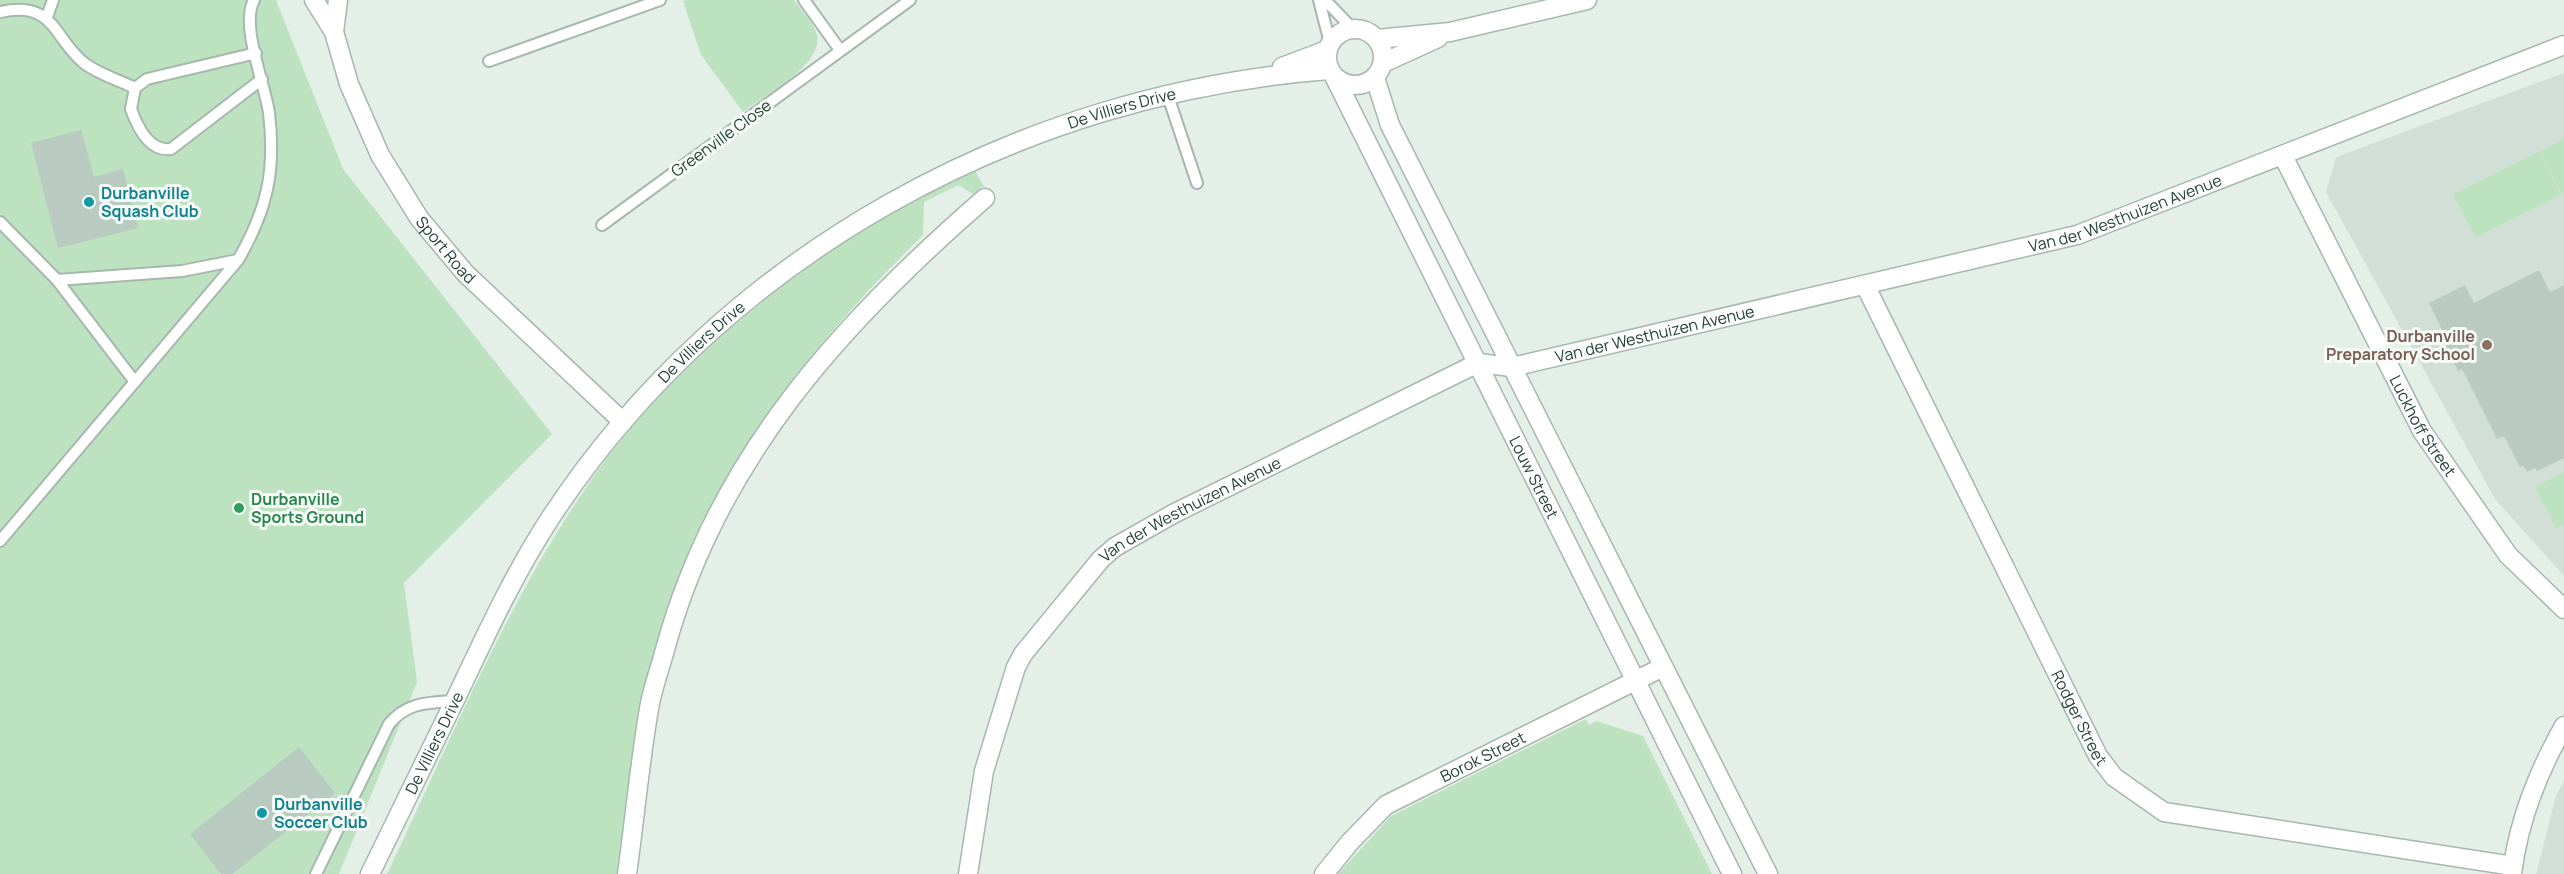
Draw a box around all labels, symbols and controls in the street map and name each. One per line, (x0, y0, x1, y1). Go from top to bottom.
street label: De Villiers Drive (1065, 82, 1178, 134)
street label: Greenville Close (666, 94, 776, 182)
street label: Van der Westhuizen Avenue (2026, 169, 2225, 257)
place label: Durbanville Squash Club (101, 182, 199, 222)
marker: Durbanville Squash Club (82, 195, 96, 209)
street label: Sport Road (411, 211, 481, 289)
street label: De Villiers Drive (653, 296, 750, 388)
street label: Van der Westhuizen Avenue (1553, 300, 1756, 368)
place label: Durbanville Preparatory School (2326, 325, 2475, 365)
marker: Durbanville Preparatory School (2480, 338, 2494, 352)
street label: Luckhoff Street (2385, 371, 2461, 481)
street label: Louw Street (1504, 432, 1564, 522)
street label: Van der Westhuizen Avenue (1094, 451, 1285, 567)
place label: Durbanville Sports Ground (251, 488, 364, 528)
marker: Durbanville Sports Ground (232, 501, 246, 515)
street label: Rodger Street (2046, 666, 2112, 770)
street label: De Villiers Drive (400, 688, 468, 798)
street label: Borok Street (1436, 726, 1529, 787)
place label: Durbanville Soccer Club (274, 793, 368, 833)
marker: Durbanville Soccer Club (255, 806, 269, 820)

